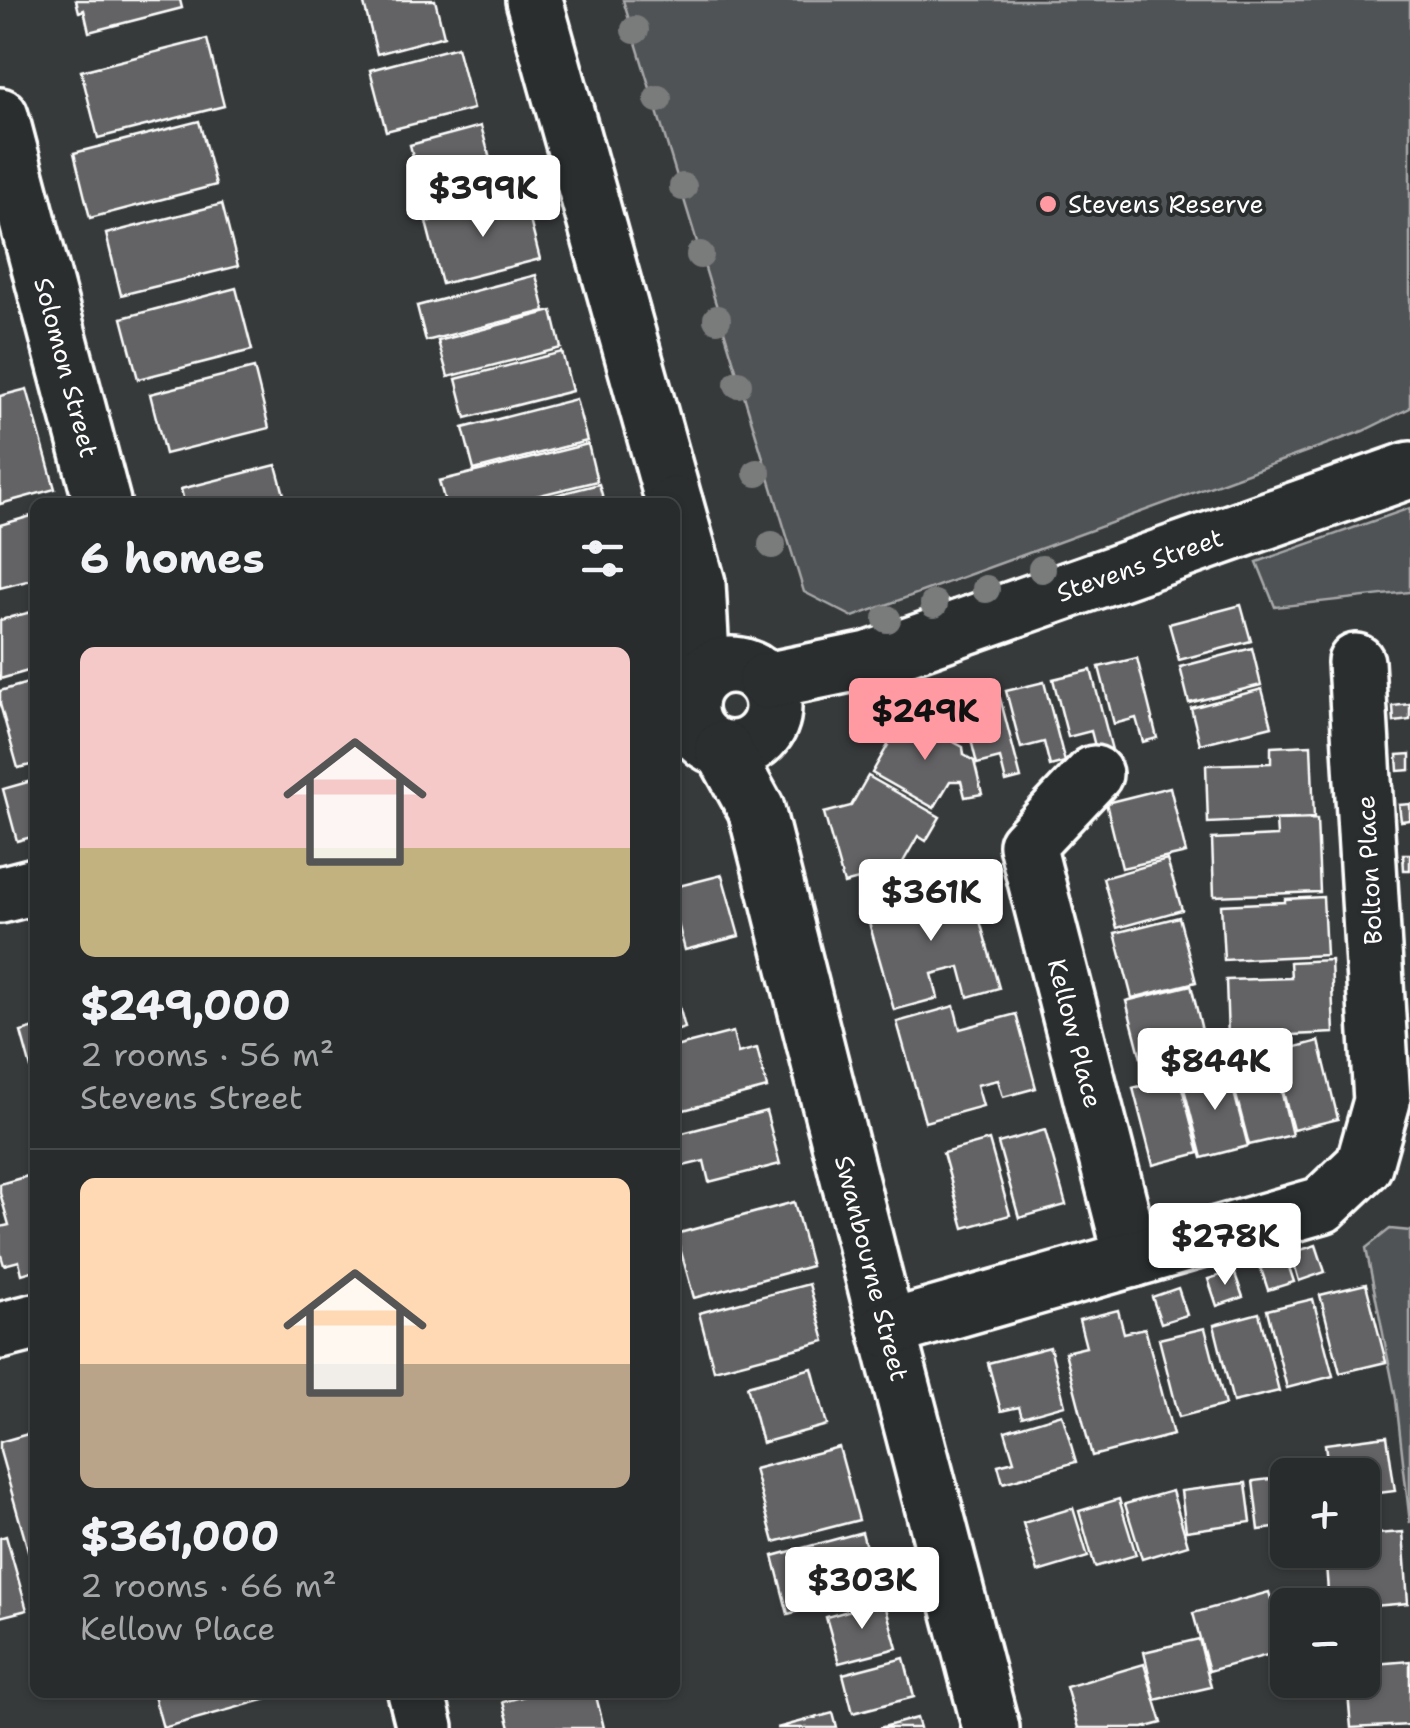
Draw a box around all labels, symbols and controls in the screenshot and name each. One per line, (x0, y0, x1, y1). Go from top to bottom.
pin: $399K (413, 155, 553, 240)
text: $399K (428, 166, 538, 209)
place label: Stevens Reserve (1068, 187, 1264, 221)
marker: Stevens Reserve (1037, 193, 1059, 215)
street label: Solomon Street (26, 274, 106, 461)
street label: Stevens Street (1052, 520, 1228, 610)
text: 6 homes (80, 530, 265, 586)
icon: filters (575, 531, 630, 586)
pin: $249K (855, 678, 995, 763)
text: $249K (871, 689, 979, 732)
icon: home (265, 712, 445, 892)
street label: Bolton Place (1348, 794, 1390, 946)
pin: $361K (861, 859, 1001, 944)
text: $361K (881, 870, 981, 913)
street label: Kellow Place (1040, 955, 1111, 1111)
text: $249,000 (80, 977, 291, 1033)
pin: $844K (1145, 1028, 1285, 1113)
text: 2 rooms · 56 m² (80, 1033, 334, 1076)
text: $844K (1160, 1039, 1270, 1082)
text: Stevens Street (80, 1076, 303, 1119)
street label: Swanbourne Street (827, 1152, 917, 1385)
pin: $278K (1155, 1203, 1295, 1288)
text: $278K (1171, 1214, 1279, 1257)
icon: home (265, 1243, 445, 1423)
map controls (1270, 1458, 1380, 1698)
button: + (1270, 1458, 1380, 1568)
text: $361,000 (80, 1508, 280, 1564)
pin: $303K (792, 1547, 932, 1632)
text: $303K (807, 1558, 917, 1601)
text: 2 rooms · 66 m² (80, 1564, 337, 1607)
button: − (1270, 1588, 1380, 1698)
text: Kellow Place (80, 1607, 275, 1650)

